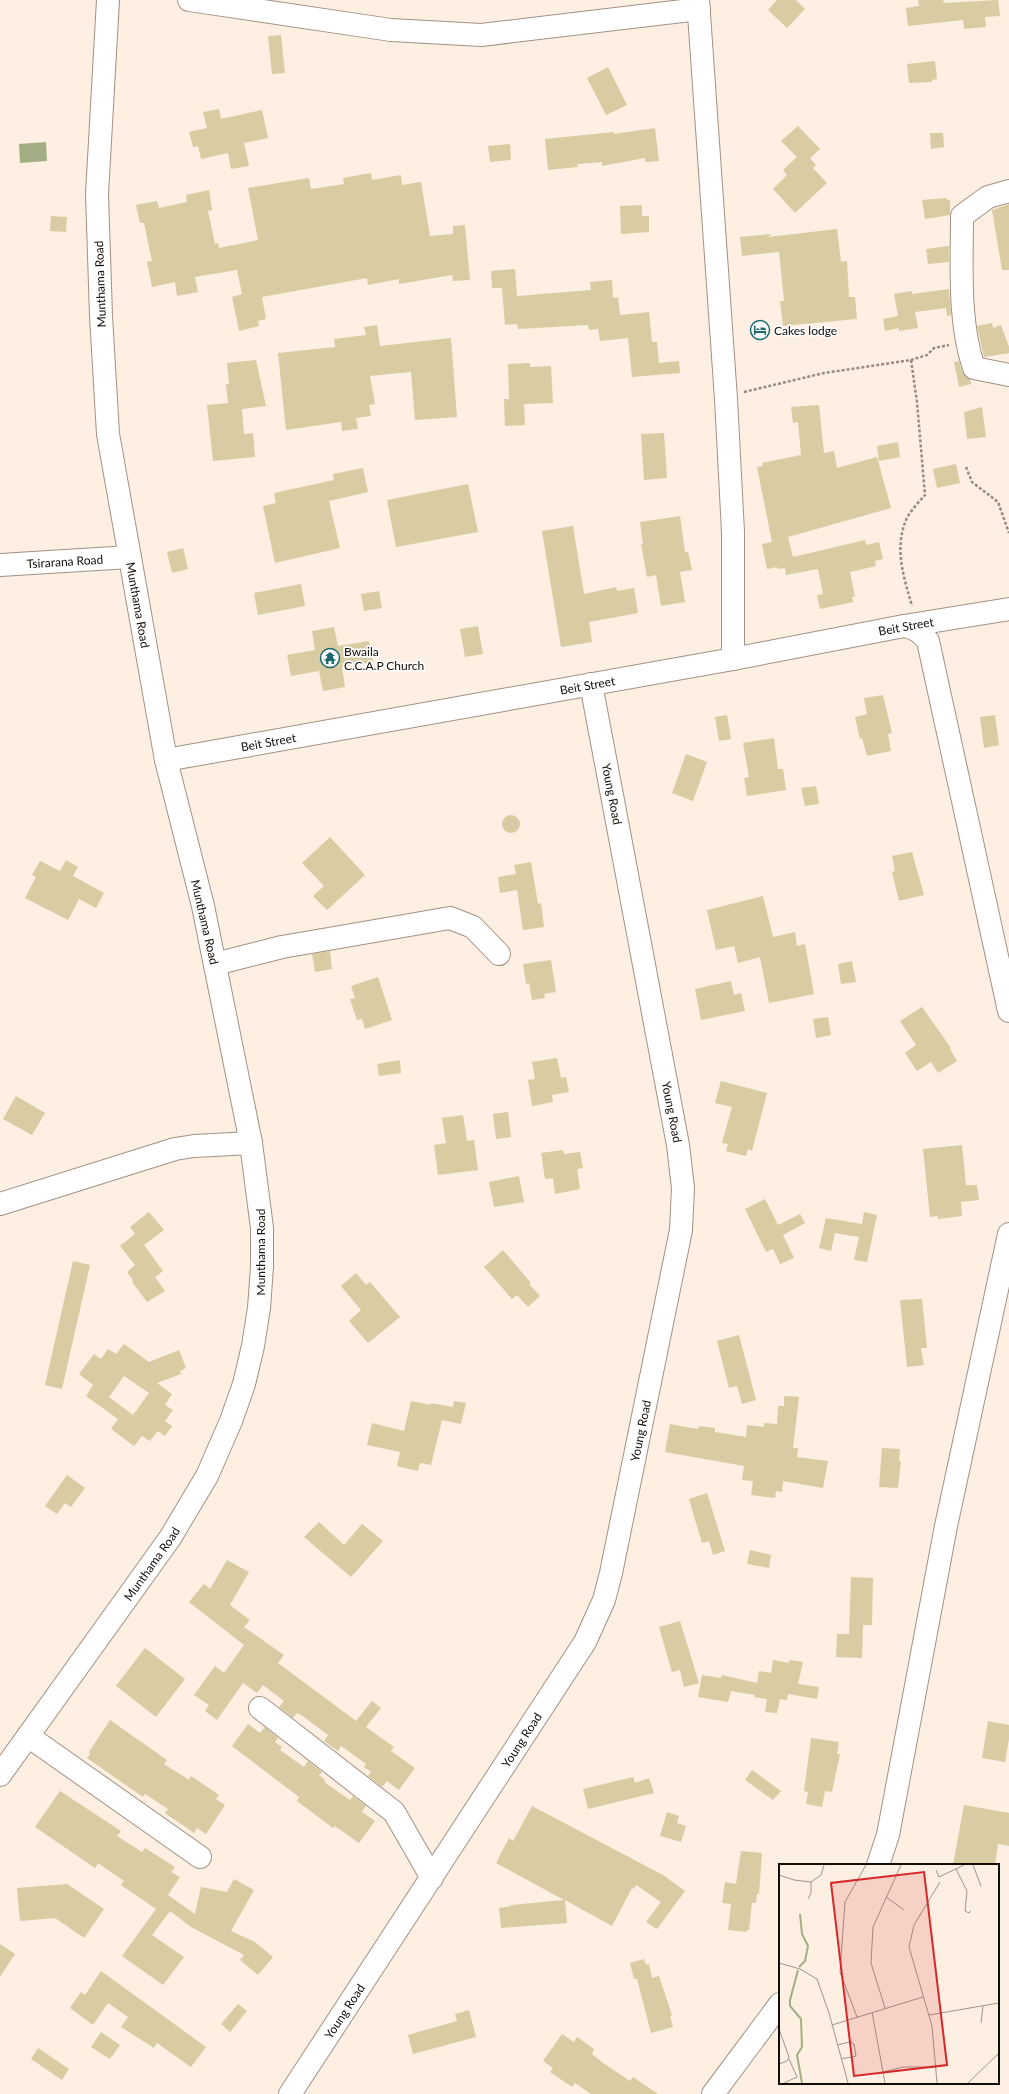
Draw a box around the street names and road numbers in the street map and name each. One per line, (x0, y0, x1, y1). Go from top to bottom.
street label: Munthama Road (91, 240, 109, 328)
street label: Tsirarana Road (26, 551, 104, 571)
street label: Munthama Road (123, 561, 153, 649)
street label: Beit Street (877, 614, 935, 638)
street label: Beit Street (559, 673, 617, 697)
street label: Beit Street (240, 729, 298, 754)
street label: Young Road (599, 762, 625, 826)
street label: Munthama Road (188, 878, 222, 966)
street label: Young Road (659, 1080, 685, 1144)
street label: Munthama Road (253, 1209, 268, 1295)
street label: Young Road (626, 1399, 654, 1463)
street label: Munthama Road (120, 1524, 182, 1603)
street label: Young Road (498, 1710, 545, 1770)
street label: Young Road (321, 1981, 367, 2041)

